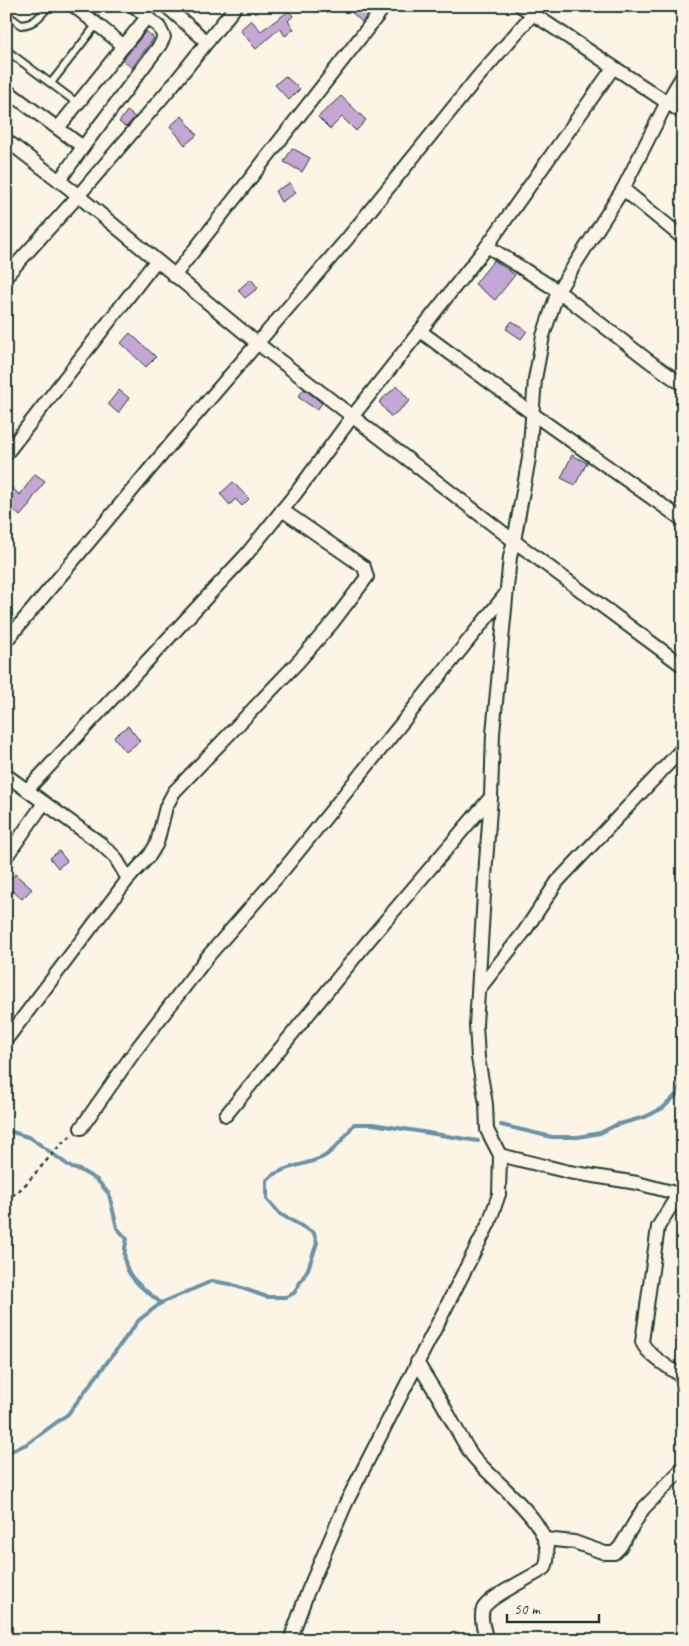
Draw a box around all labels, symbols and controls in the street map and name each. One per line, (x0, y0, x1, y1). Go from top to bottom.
scale bar (507, 1591, 599, 1623)
text: 50 m (514, 1600, 541, 1619)

